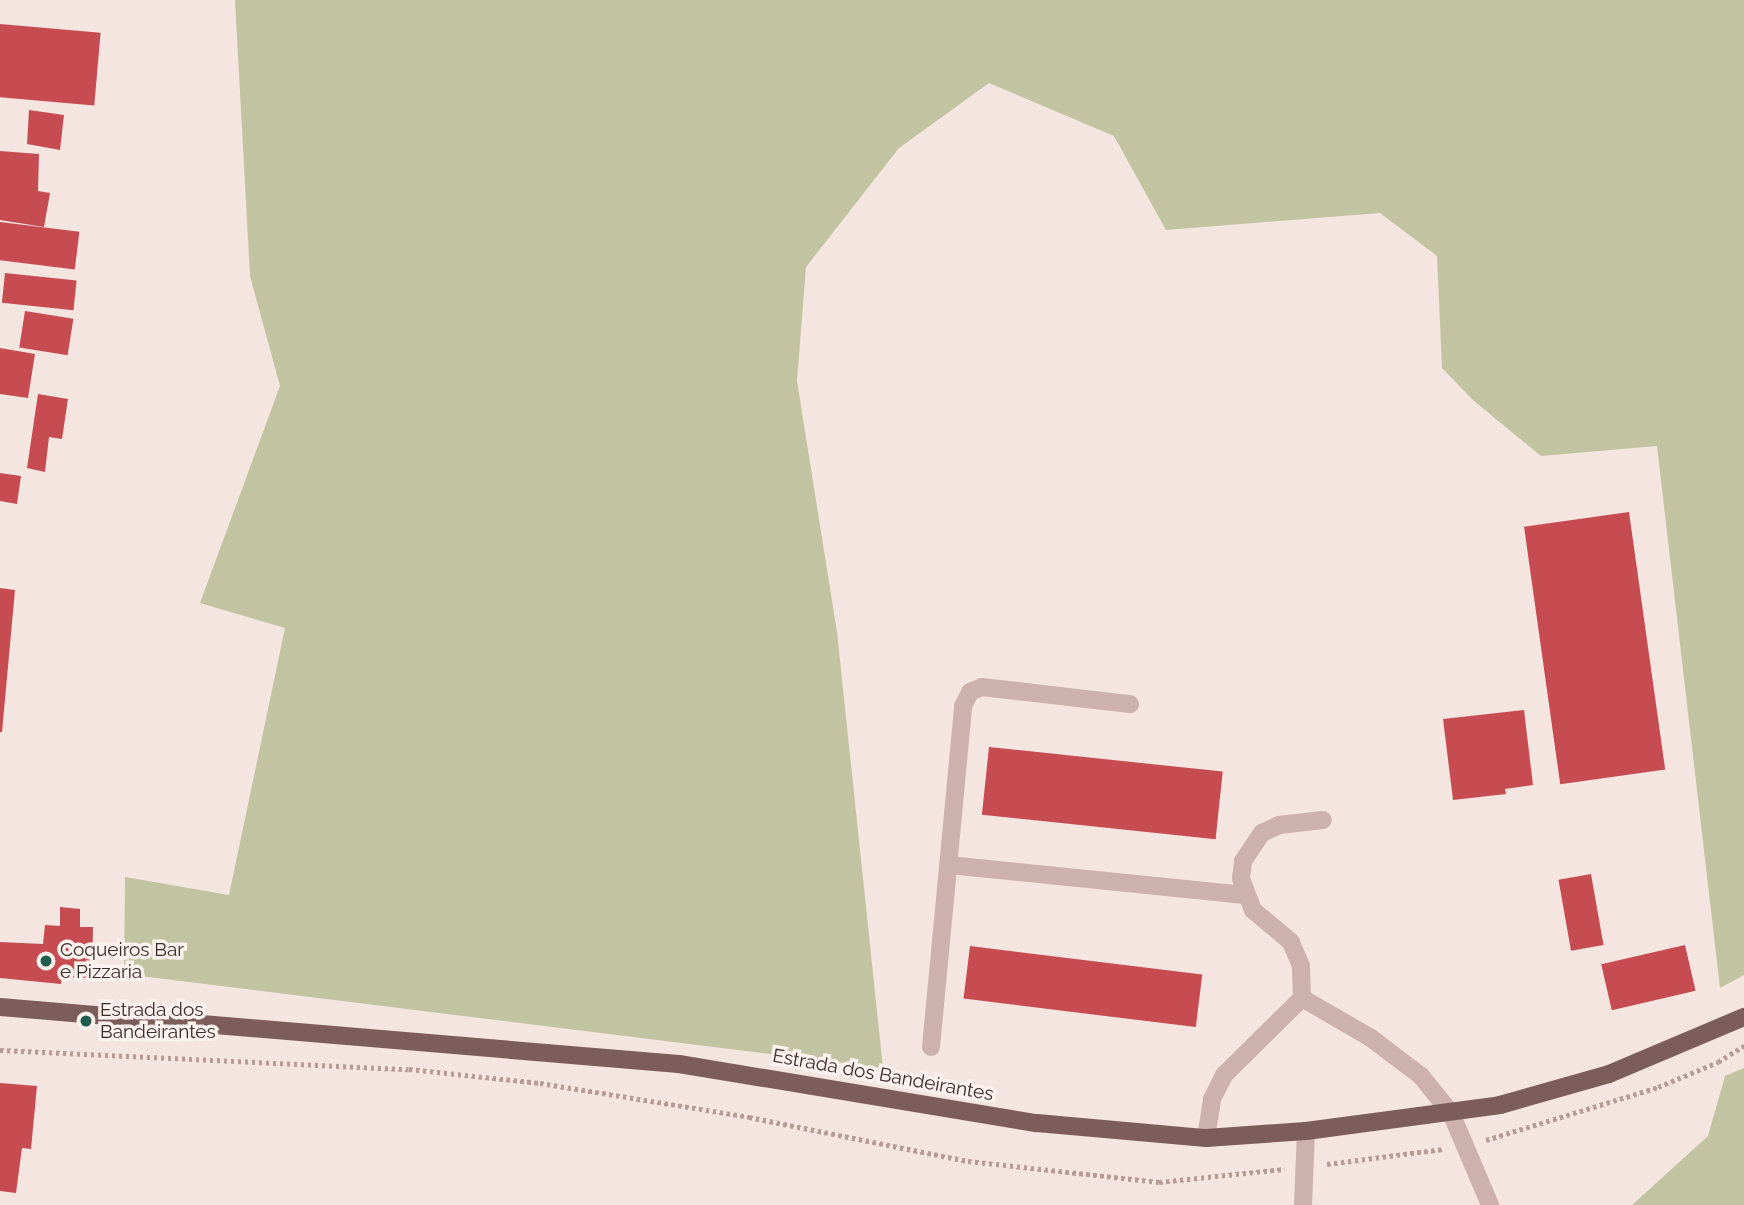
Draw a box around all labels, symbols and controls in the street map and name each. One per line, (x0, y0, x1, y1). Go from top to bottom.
place label: Coqueiros Bar e Pizzaria (60, 939, 184, 983)
marker: Coqueiros Bar e Pizzaria (38, 953, 54, 969)
place label: Estrada dos Bandeirantes (100, 999, 216, 1043)
marker: Estrada dos Bandeirantes (78, 1013, 94, 1029)
street label: Estrada dos Bandeirantes (771, 1044, 995, 1106)

